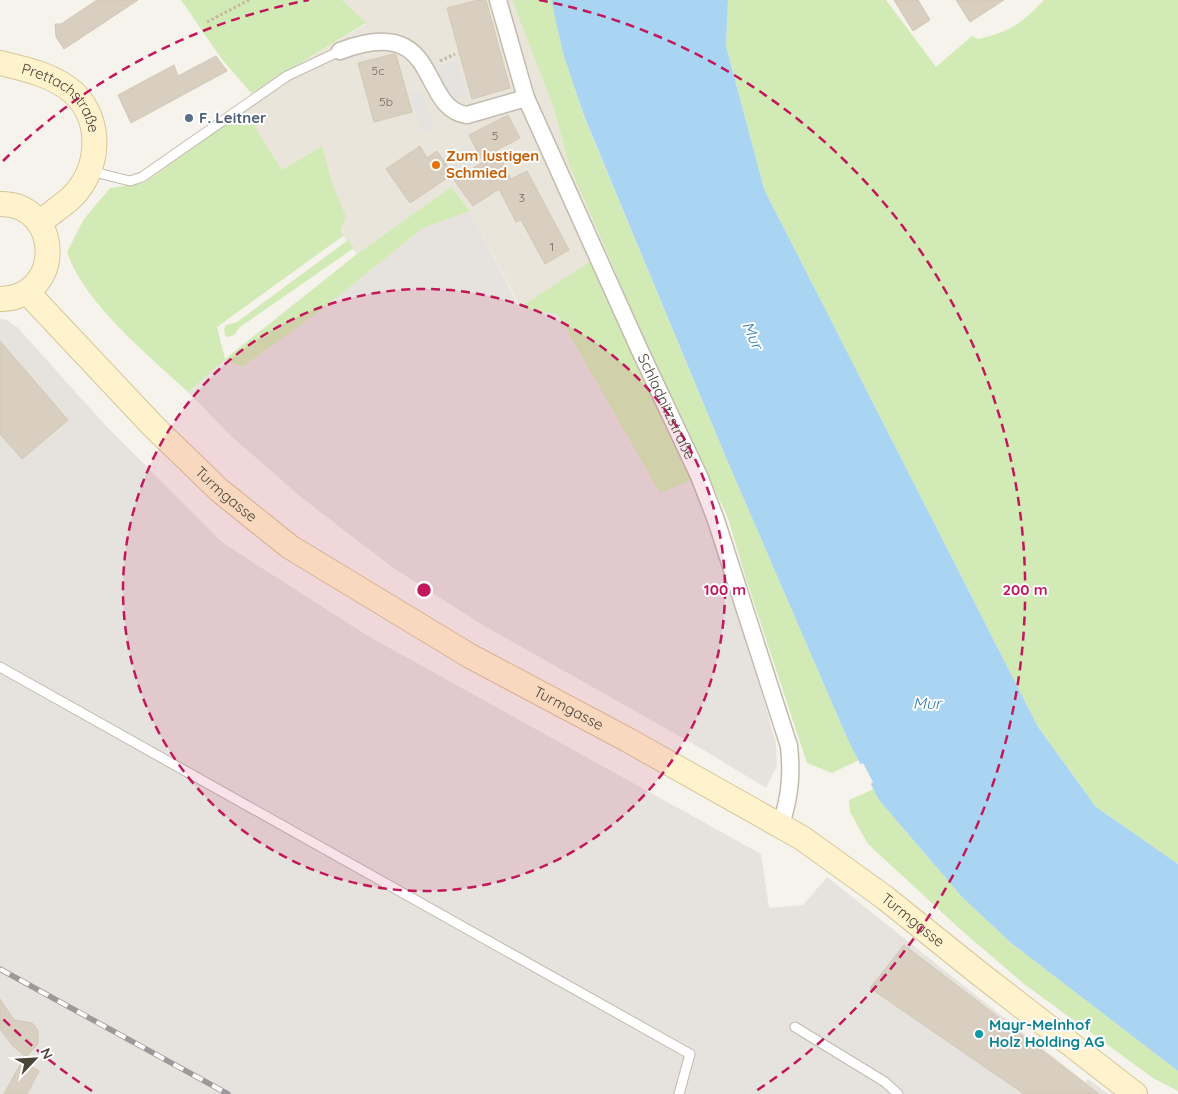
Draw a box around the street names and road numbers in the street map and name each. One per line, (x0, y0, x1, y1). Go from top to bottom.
street label: Prettachstraße (19, 59, 104, 134)
street label: Schladnitzstraße (634, 350, 700, 463)
street label: Turmgasse (191, 462, 261, 526)
street label: Turmgasse (531, 682, 607, 734)
street label: Turmgasse (877, 888, 949, 951)

